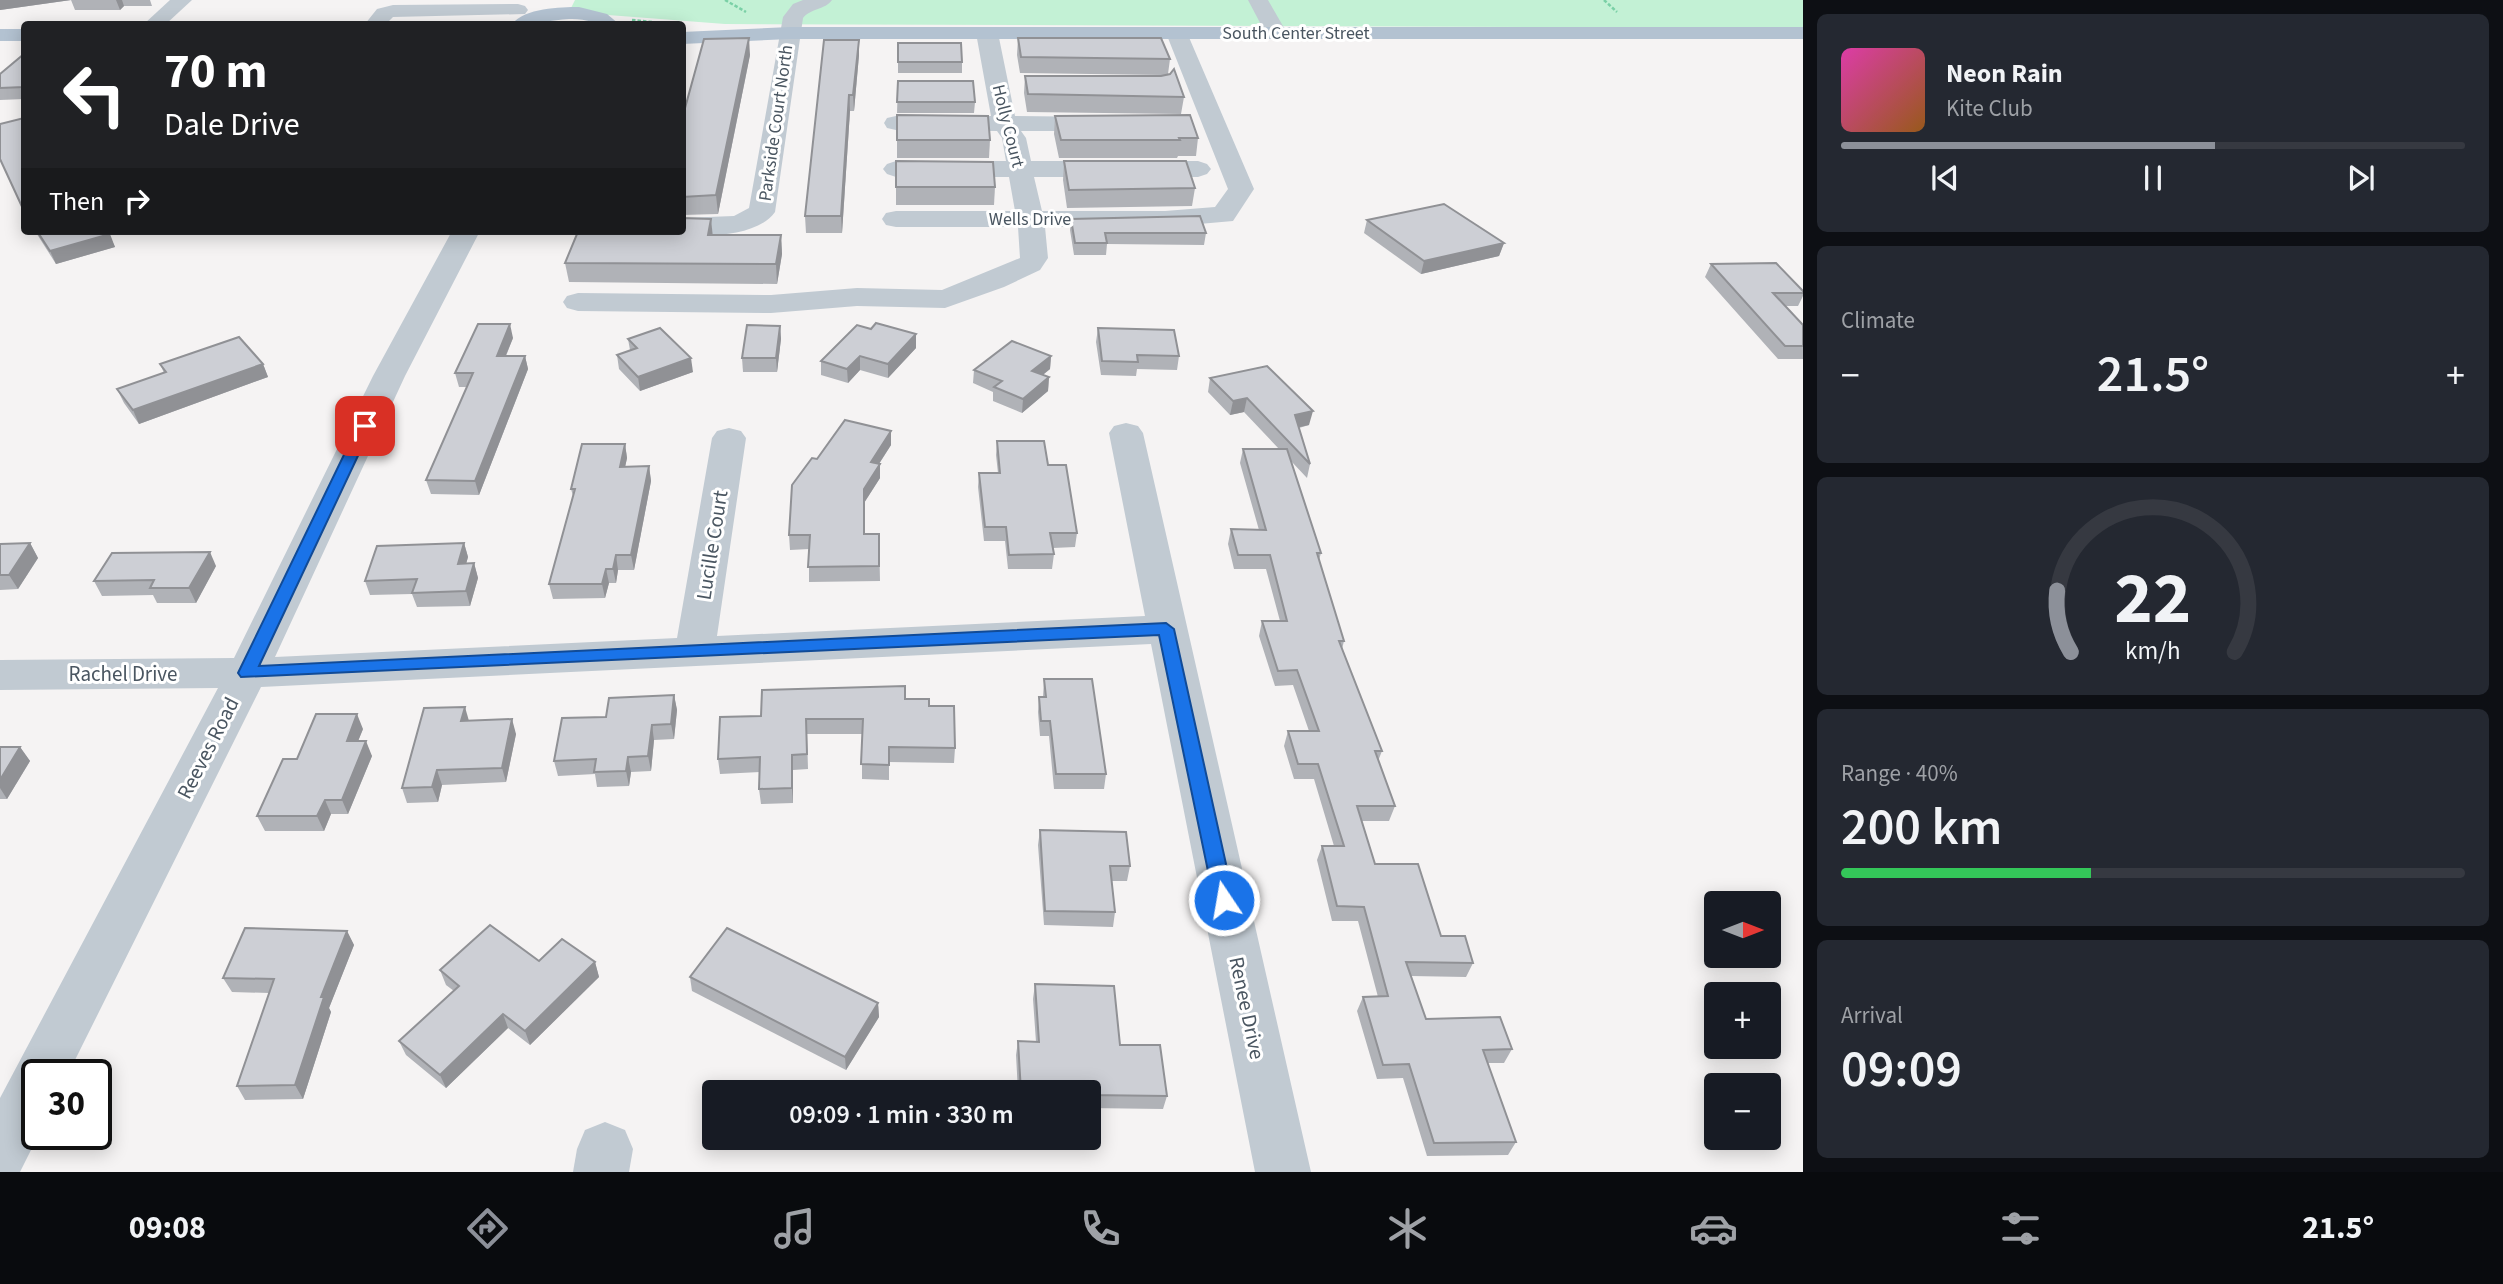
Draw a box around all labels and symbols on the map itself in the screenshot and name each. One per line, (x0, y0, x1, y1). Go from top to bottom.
street label: South Center Street (1222, 21, 1370, 46)
street label: Parkside Court North (753, 43, 799, 203)
street label: Holly Court (986, 82, 1030, 170)
street label: Wells Drive (989, 207, 1071, 232)
pin (335, 396, 395, 456)
street label: Lucille Court (689, 488, 735, 602)
street label: Rachel Drive (69, 659, 177, 689)
street label: Reeves Road (169, 692, 247, 804)
position arrow (1187, 863, 1261, 937)
north arrow (1704, 891, 1782, 968)
street label: Renee Drive (1221, 954, 1273, 1062)
speed limit sign: 30 (21, 1059, 112, 1150)

